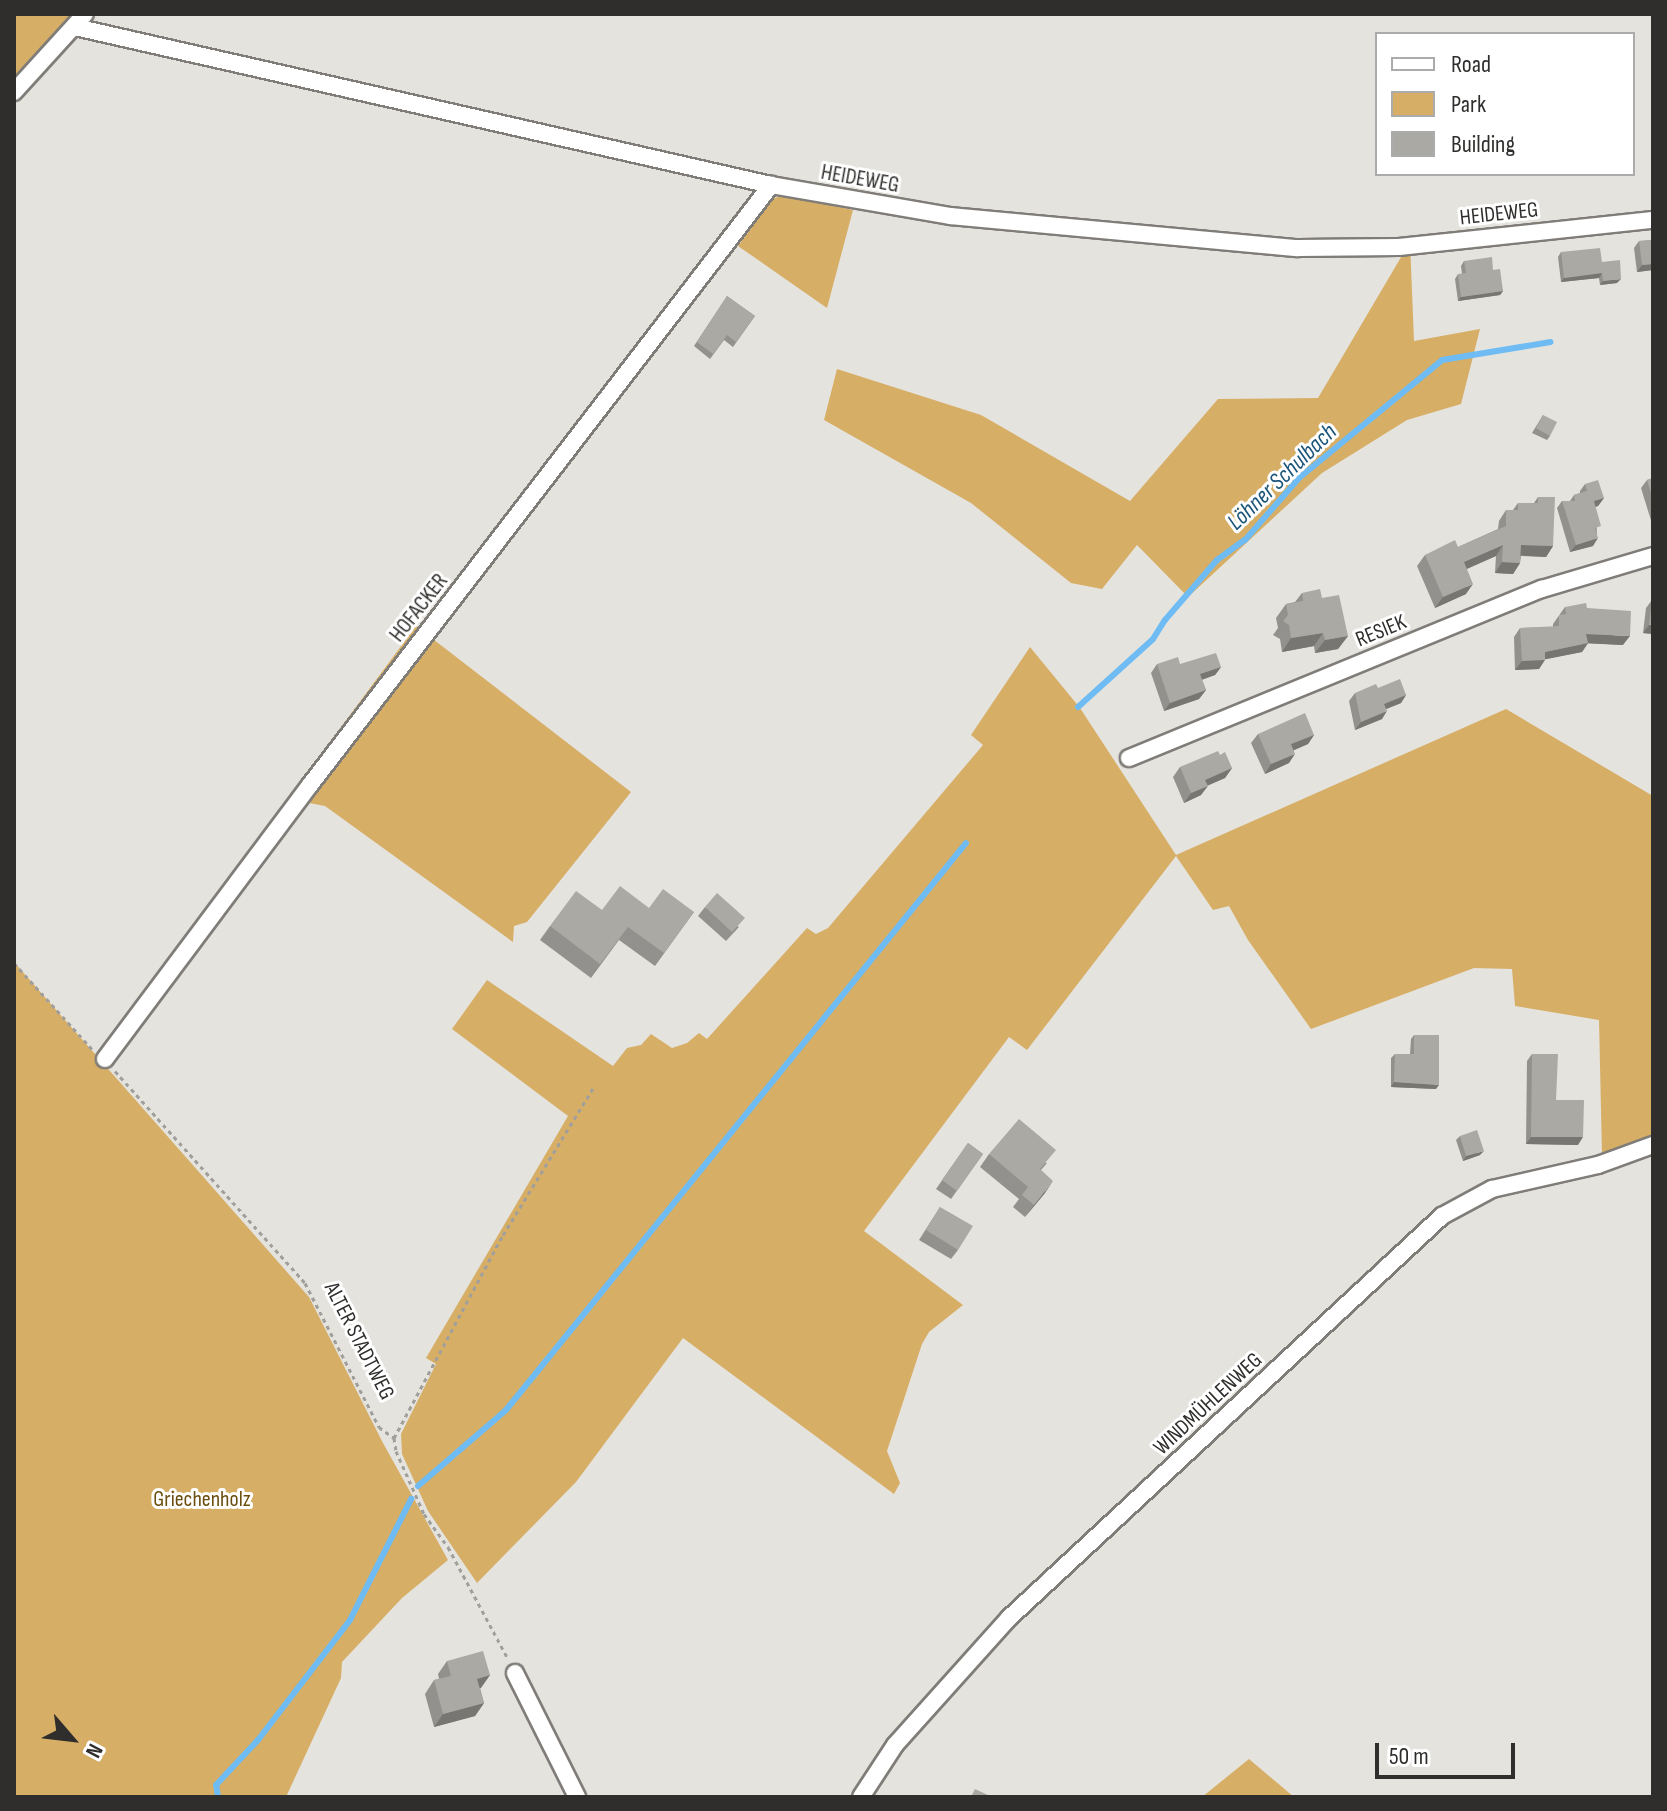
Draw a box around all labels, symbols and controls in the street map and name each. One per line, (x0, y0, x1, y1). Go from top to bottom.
legend (1375, 32, 1635, 176)
text: Road (1451, 50, 1491, 79)
text: Park (1451, 90, 1486, 119)
text: Building (1451, 130, 1515, 159)
street label: HEIDEWEG (819, 159, 901, 199)
street label: HEIDEWEG (1458, 197, 1540, 231)
water label: Löhner Schulbach (1221, 418, 1343, 536)
street label: HOFACKER (384, 569, 454, 647)
street label: RESIEK (1352, 609, 1410, 653)
street label: ALTER STADTWEG (318, 1278, 400, 1404)
street label: WINDMÜHLENWEG (1148, 1347, 1268, 1461)
park label: Griechenholz (153, 1487, 251, 1513)
north arrow (32, 1699, 112, 1779)
scale bar (1379, 1727, 1519, 1777)
text: N (79, 1739, 108, 1762)
text: 50 m (1389, 1742, 1429, 1771)

